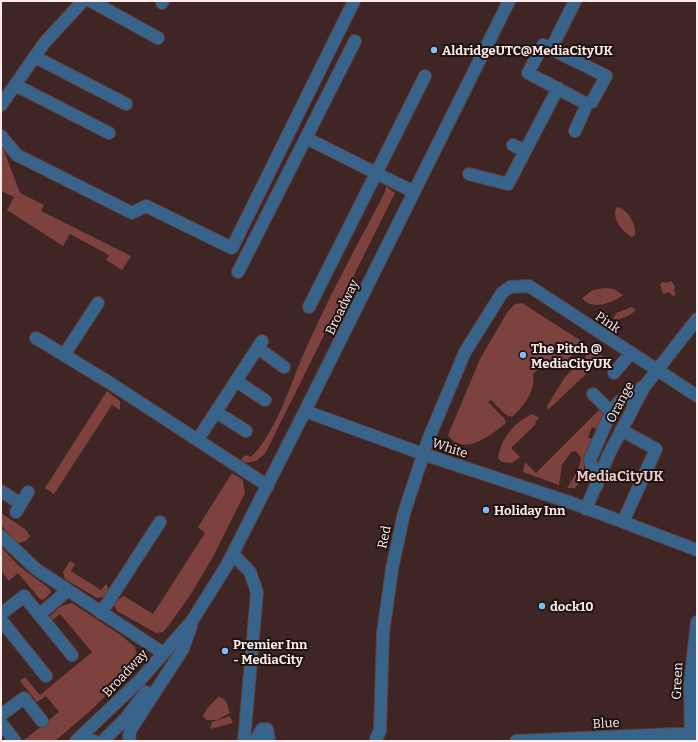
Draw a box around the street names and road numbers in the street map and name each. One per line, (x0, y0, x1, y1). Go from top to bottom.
street label: Broadway (322, 277, 362, 337)
street label: Pink (593, 308, 624, 336)
street label: Orange (603, 379, 637, 425)
street label: White (430, 435, 470, 461)
street label: Red (374, 524, 394, 550)
street label: Broadway (99, 646, 151, 700)
street label: Green (669, 661, 686, 700)
street label: Blue (592, 715, 620, 731)

